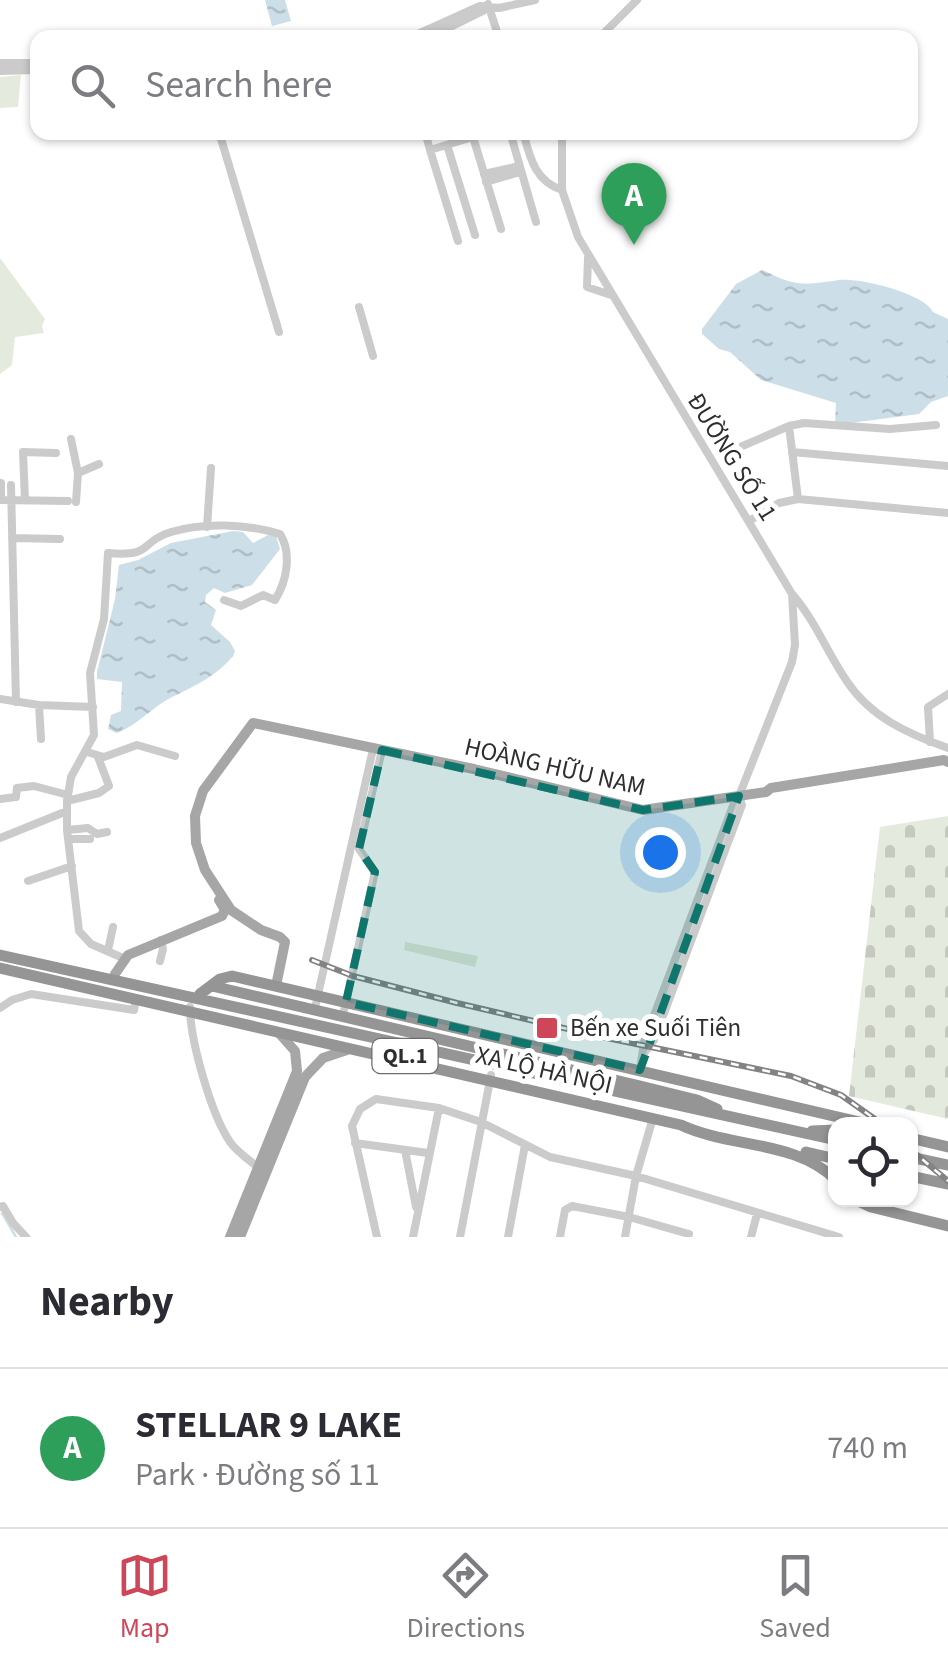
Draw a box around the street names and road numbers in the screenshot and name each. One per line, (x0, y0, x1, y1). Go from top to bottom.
street label: ĐƯỜNG SỐ 11 (678, 386, 786, 528)
street label: HOÀNG HỮU NAM (461, 729, 649, 805)
street label: XA LỘ HÀ NỘI (472, 1037, 616, 1103)
road number: QL.1 (372, 1039, 438, 1073)

